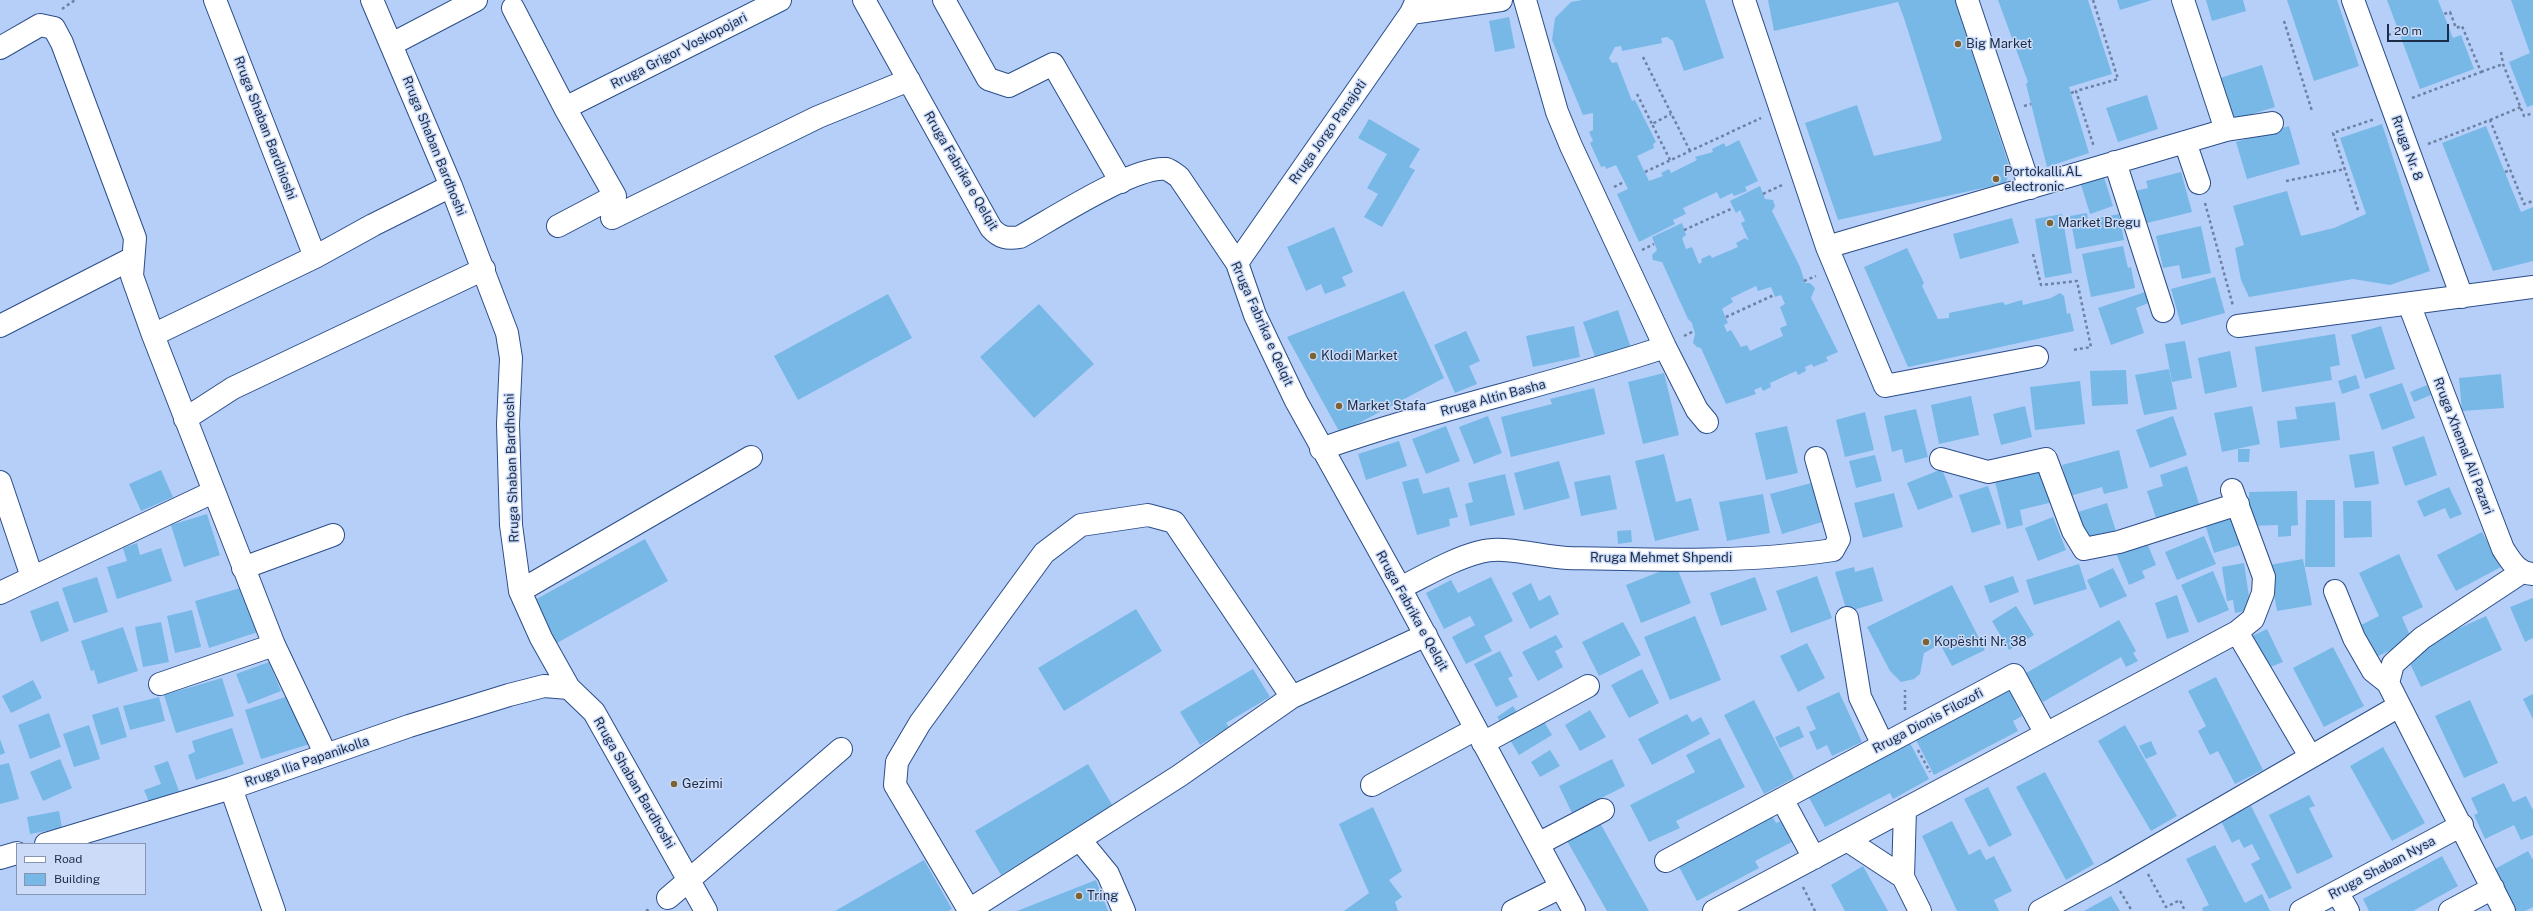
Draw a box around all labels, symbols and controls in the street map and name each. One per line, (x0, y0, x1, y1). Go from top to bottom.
street label: Rruga Grigor Voskopojari (608, 10, 750, 92)
scale bar (2389, 16, 2451, 42)
text: 20 m (2394, 24, 2422, 38)
place label: Big Market (1966, 36, 2032, 52)
marker: Big Market (1953, 39, 1963, 49)
street label: Rruga Shaban Bardhioshi (230, 54, 300, 202)
street label: Rruga Shaban Bardhoshi (399, 74, 469, 218)
street label: Rruga Jorgo Panajoti (1286, 77, 1370, 187)
street label: Rruga Fabrika e Qelqit (920, 109, 1002, 233)
street label: Rruga Nr. 8 (2388, 113, 2426, 183)
place label: Portokalli.AL electronic (2004, 164, 2082, 195)
marker: Portokalli.AL electronic (1991, 174, 2001, 184)
place label: Market Bregu (2058, 215, 2140, 231)
marker: Market Bregu (2045, 218, 2055, 228)
street label: Rruga Fabrika e Qelqit (1227, 259, 1297, 389)
place label: Klodi Market (1321, 348, 1398, 364)
marker: Klodi Market (1308, 351, 1318, 361)
street label: Rruga Xhemal Ali Pazari (2430, 375, 2496, 517)
street label: Rruga Altin Basha (1439, 376, 1547, 420)
street label: Rruga Shaban Bardhoshi (502, 393, 522, 543)
place label: Market Stafa (1347, 398, 1426, 414)
marker: Market Stafa (1334, 401, 1344, 411)
street label: Rruga Fabrika e Qelqit (1372, 548, 1452, 674)
street label: Rruga Mehmet Shpendi (1590, 550, 1732, 566)
place label: Kopështi Nr. 38 (1934, 634, 2027, 650)
marker: Kopështi Nr. 38 (1921, 637, 1931, 647)
street label: Rruga Dionis Filozofi (1870, 685, 1986, 757)
street label: Rruga Shaban Bardhoshi (590, 714, 678, 852)
street label: Rruga Ilia Papanikolla (243, 733, 371, 791)
place label: Gezimi (682, 776, 723, 792)
marker: Gezimi (669, 779, 679, 789)
street label: Rruga Shaban Nysa (2326, 833, 2438, 903)
legend (16, 843, 146, 895)
text: Road (54, 852, 82, 866)
text: Building (54, 872, 100, 886)
place label: Tring (1087, 888, 1118, 904)
marker: Tring (1074, 891, 1084, 901)

